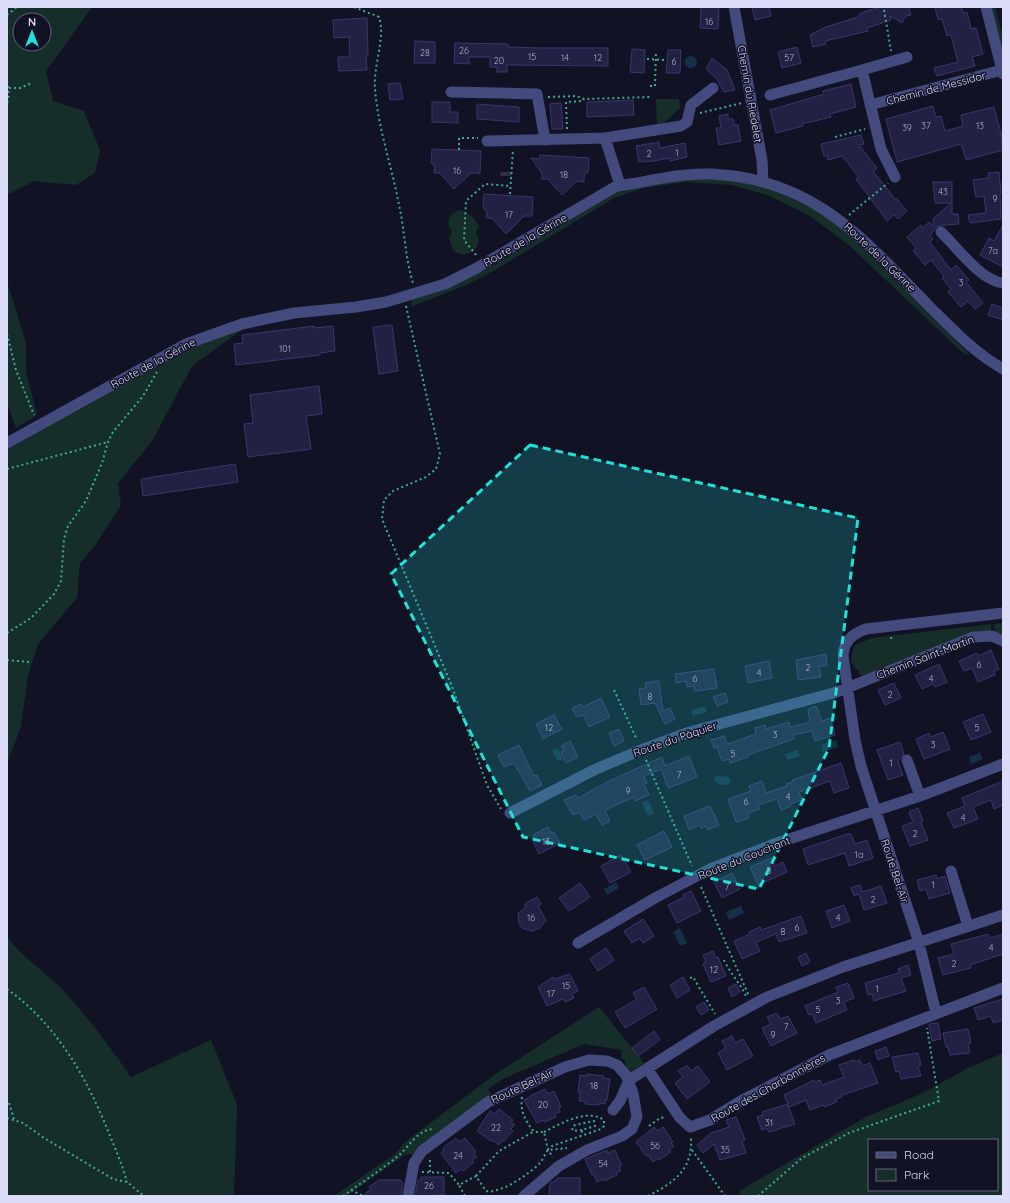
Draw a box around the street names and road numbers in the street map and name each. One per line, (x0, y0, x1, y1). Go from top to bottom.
street label: Chemin du Riedelet (735, 44, 766, 144)
street label: Chemin de Messidor (885, 68, 988, 108)
street label: Route de la Gérine (481, 210, 569, 270)
street label: Route de la Gérine (841, 219, 919, 295)
street label: Route de la Gérine (108, 335, 198, 391)
street label: Chemin Saint-Martin (874, 632, 976, 682)
street label: Route du Pâquier (631, 718, 720, 760)
street label: Route du Couchant (696, 833, 792, 883)
street label: Route Bel-Air (878, 837, 912, 906)
street label: Route des Charbonnières (708, 1051, 828, 1125)
street label: Route Bel-Air (489, 1065, 556, 1107)

